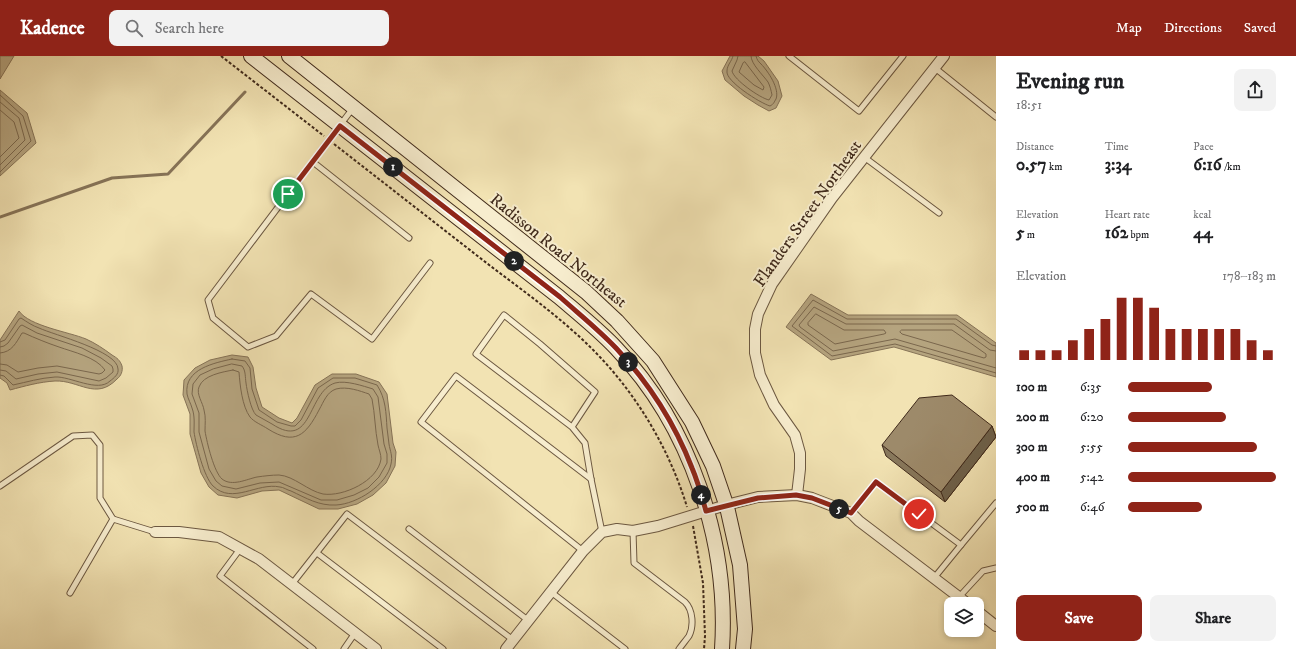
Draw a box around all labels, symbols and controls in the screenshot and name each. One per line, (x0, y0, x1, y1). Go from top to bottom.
search box (109, 10, 389, 46)
text: Kadence (20, 17, 85, 40)
icon: search (123, 17, 145, 39)
text: Search here (155, 19, 224, 38)
text: Map (1116, 19, 1142, 37)
text: Directions (1164, 19, 1222, 37)
text: Saved (1244, 19, 1276, 37)
text: Evening run (1016, 68, 1124, 95)
button: share (1234, 69, 1276, 111)
text: 18:51 (1016, 97, 1042, 113)
street label: Flanders Street Northeast (749, 135, 867, 291)
text: Distance (1016, 140, 1054, 154)
text: Time (1105, 140, 1129, 154)
text: Pace (1193, 140, 1214, 154)
text: 0.57 (1016, 154, 1046, 176)
text: 3:34 (1105, 154, 1132, 176)
text: 6:16 (1193, 154, 1222, 176)
pin: 1 (383, 157, 403, 177)
text: 1 (391, 160, 395, 174)
text: km (1046, 160, 1062, 174)
text: /km (1222, 160, 1241, 174)
pin (271, 177, 305, 211)
icon: arrive (277, 183, 299, 205)
street label: Radisson Road Northeast (485, 189, 632, 313)
text: Elevation (1016, 208, 1059, 222)
text: Heart rate (1105, 208, 1150, 222)
text: kcal (1193, 208, 1211, 222)
text: 5 (1016, 222, 1024, 244)
text: 162 (1105, 222, 1128, 244)
text: 44 (1193, 222, 1213, 244)
text: m (1024, 228, 1035, 242)
text: bpm (1128, 228, 1149, 242)
pin: 2 (504, 251, 524, 271)
text: 2 (511, 254, 517, 268)
text: Elevation (1016, 268, 1066, 284)
text: 178–183 m (1222, 268, 1276, 284)
pin: 3 (618, 352, 638, 372)
text: 3 (626, 355, 630, 369)
text: 100 m (1016, 379, 1047, 395)
text: 6:35 (1080, 379, 1101, 395)
text: 200 m (1016, 409, 1049, 425)
text: 6:20 (1080, 409, 1104, 425)
text: 300 m (1016, 439, 1047, 455)
text: 5:55 (1080, 439, 1103, 455)
text: 400 m (1016, 469, 1050, 485)
text: 5:42 (1080, 469, 1104, 485)
pin: 4 (691, 485, 711, 505)
text: 4 (698, 488, 704, 502)
pin (902, 497, 936, 531)
pin: 5 (829, 499, 849, 519)
text: 500 m (1016, 499, 1049, 515)
text: 6:46 (1080, 499, 1104, 515)
text: 5 (836, 502, 842, 516)
icon: check (908, 503, 930, 525)
button: Save (1016, 595, 1142, 641)
button: Share (1150, 595, 1276, 641)
map controls (944, 597, 984, 637)
button: layers (944, 597, 984, 637)

